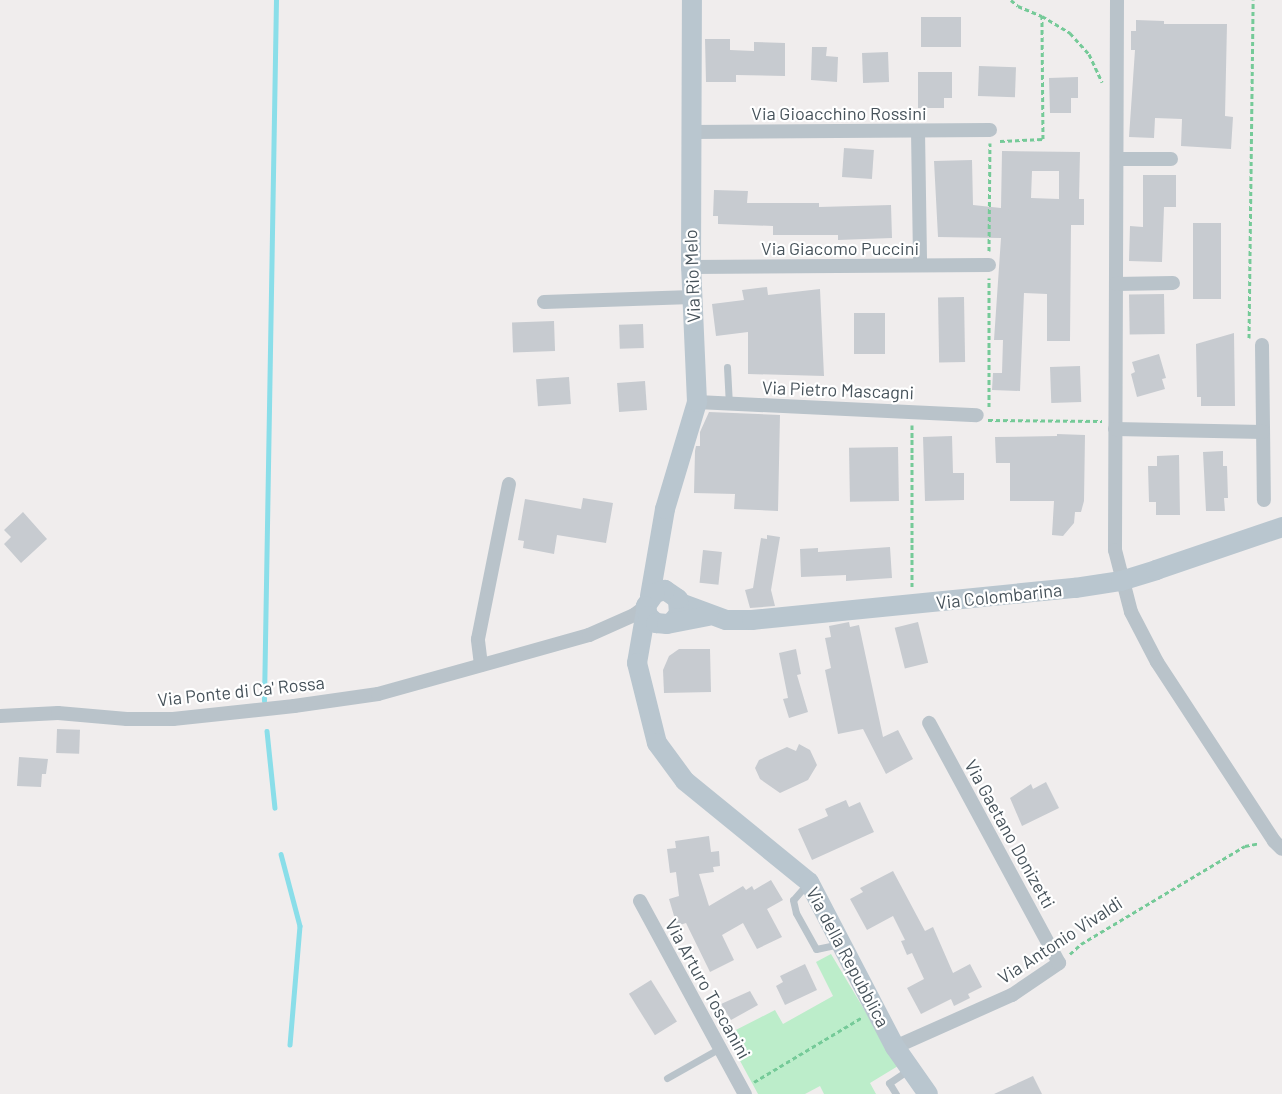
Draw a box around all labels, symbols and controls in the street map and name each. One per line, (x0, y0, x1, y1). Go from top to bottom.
street label: Via Gioacchino Rossini (751, 102, 927, 124)
street label: Via Rio Melo (680, 229, 704, 323)
street label: Via Giacomo Puccini (761, 237, 919, 259)
street label: Via Pietro Mascagni (762, 377, 914, 403)
street label: Via Colombarina (935, 579, 1063, 613)
street label: Via Ponte di Ca' Rossa (156, 671, 326, 711)
street label: Via Gaetano Donizetti (960, 756, 1060, 912)
street label: Via della Repubblica (802, 883, 894, 1031)
street label: Via Antonio Vivaldi (994, 892, 1126, 988)
street label: Via Arturo Toscanini (661, 915, 755, 1063)

